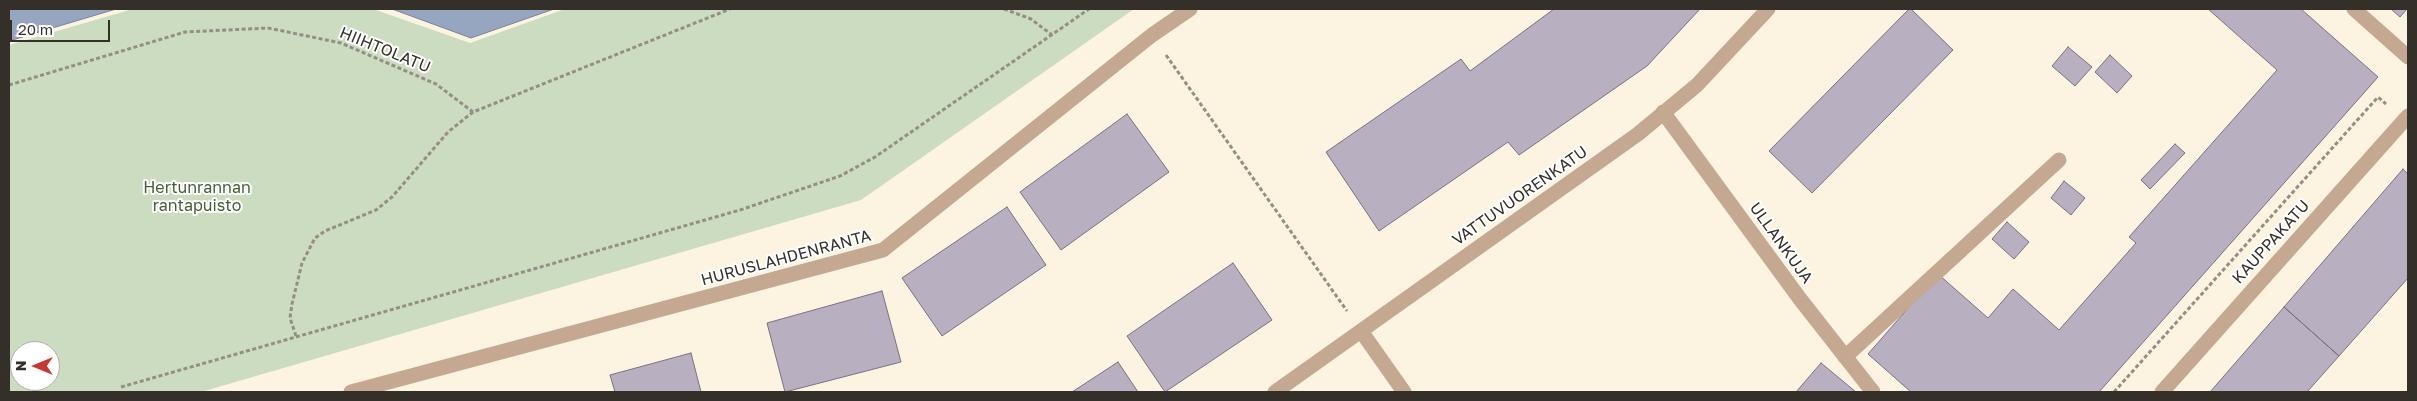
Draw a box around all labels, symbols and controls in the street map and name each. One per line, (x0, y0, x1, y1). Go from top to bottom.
scale bar (12, 10, 112, 42)
text: 20 m (18, 20, 53, 38)
street label: HIIHTOLATU (337, 23, 433, 77)
street label: VATTUVUORENKATU (1449, 142, 1591, 250)
park label: Hertunrannan rantapuisto (143, 178, 251, 216)
street label: KAUPPAKATU (2228, 196, 2314, 288)
street label: ULLANKUJA (1745, 199, 1817, 287)
street label: HURUSLAHDENRANTA (699, 226, 873, 290)
north arrow (10, 341, 60, 391)
text: N (12, 361, 29, 371)

